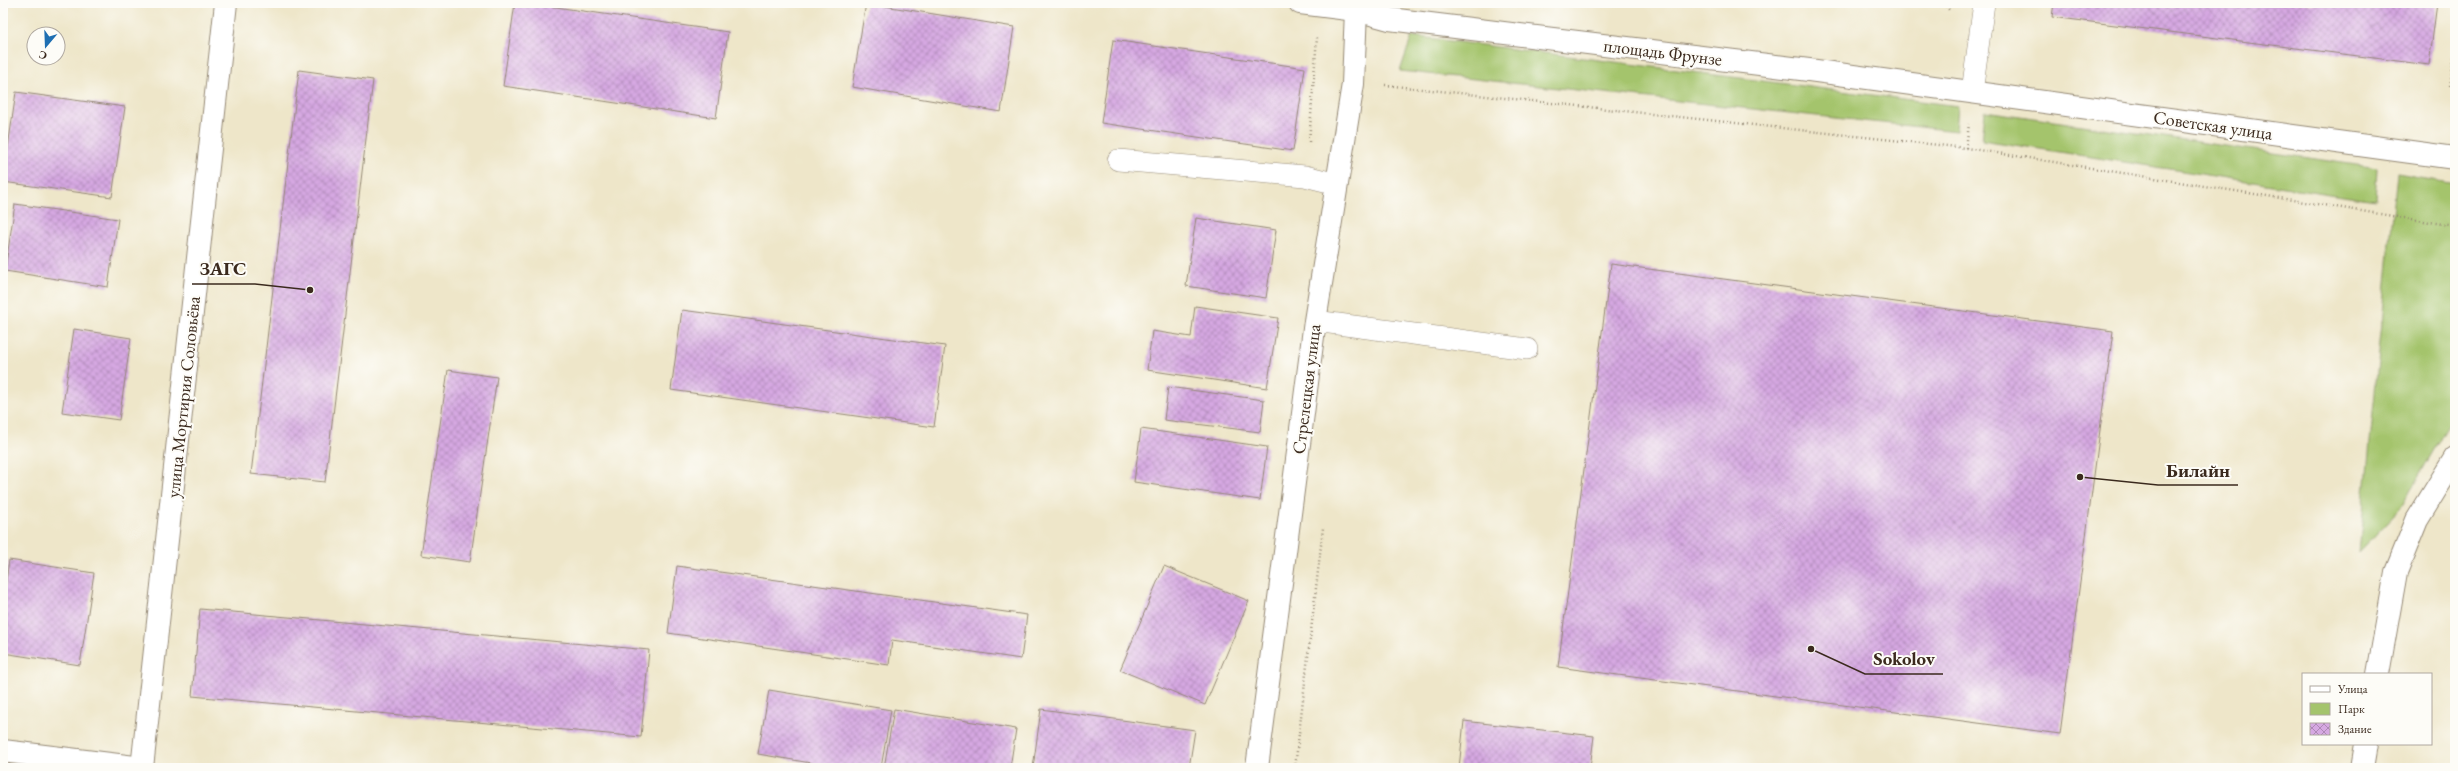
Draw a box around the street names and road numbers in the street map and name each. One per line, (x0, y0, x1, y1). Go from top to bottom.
street label: площадь Фрунзе (1602, 33, 1724, 71)
street label: Советская улица (2152, 105, 2275, 145)
street label: улица Мортирия Соловьёва (161, 294, 205, 499)
street label: Стрелецкая улица (1287, 322, 1325, 455)

